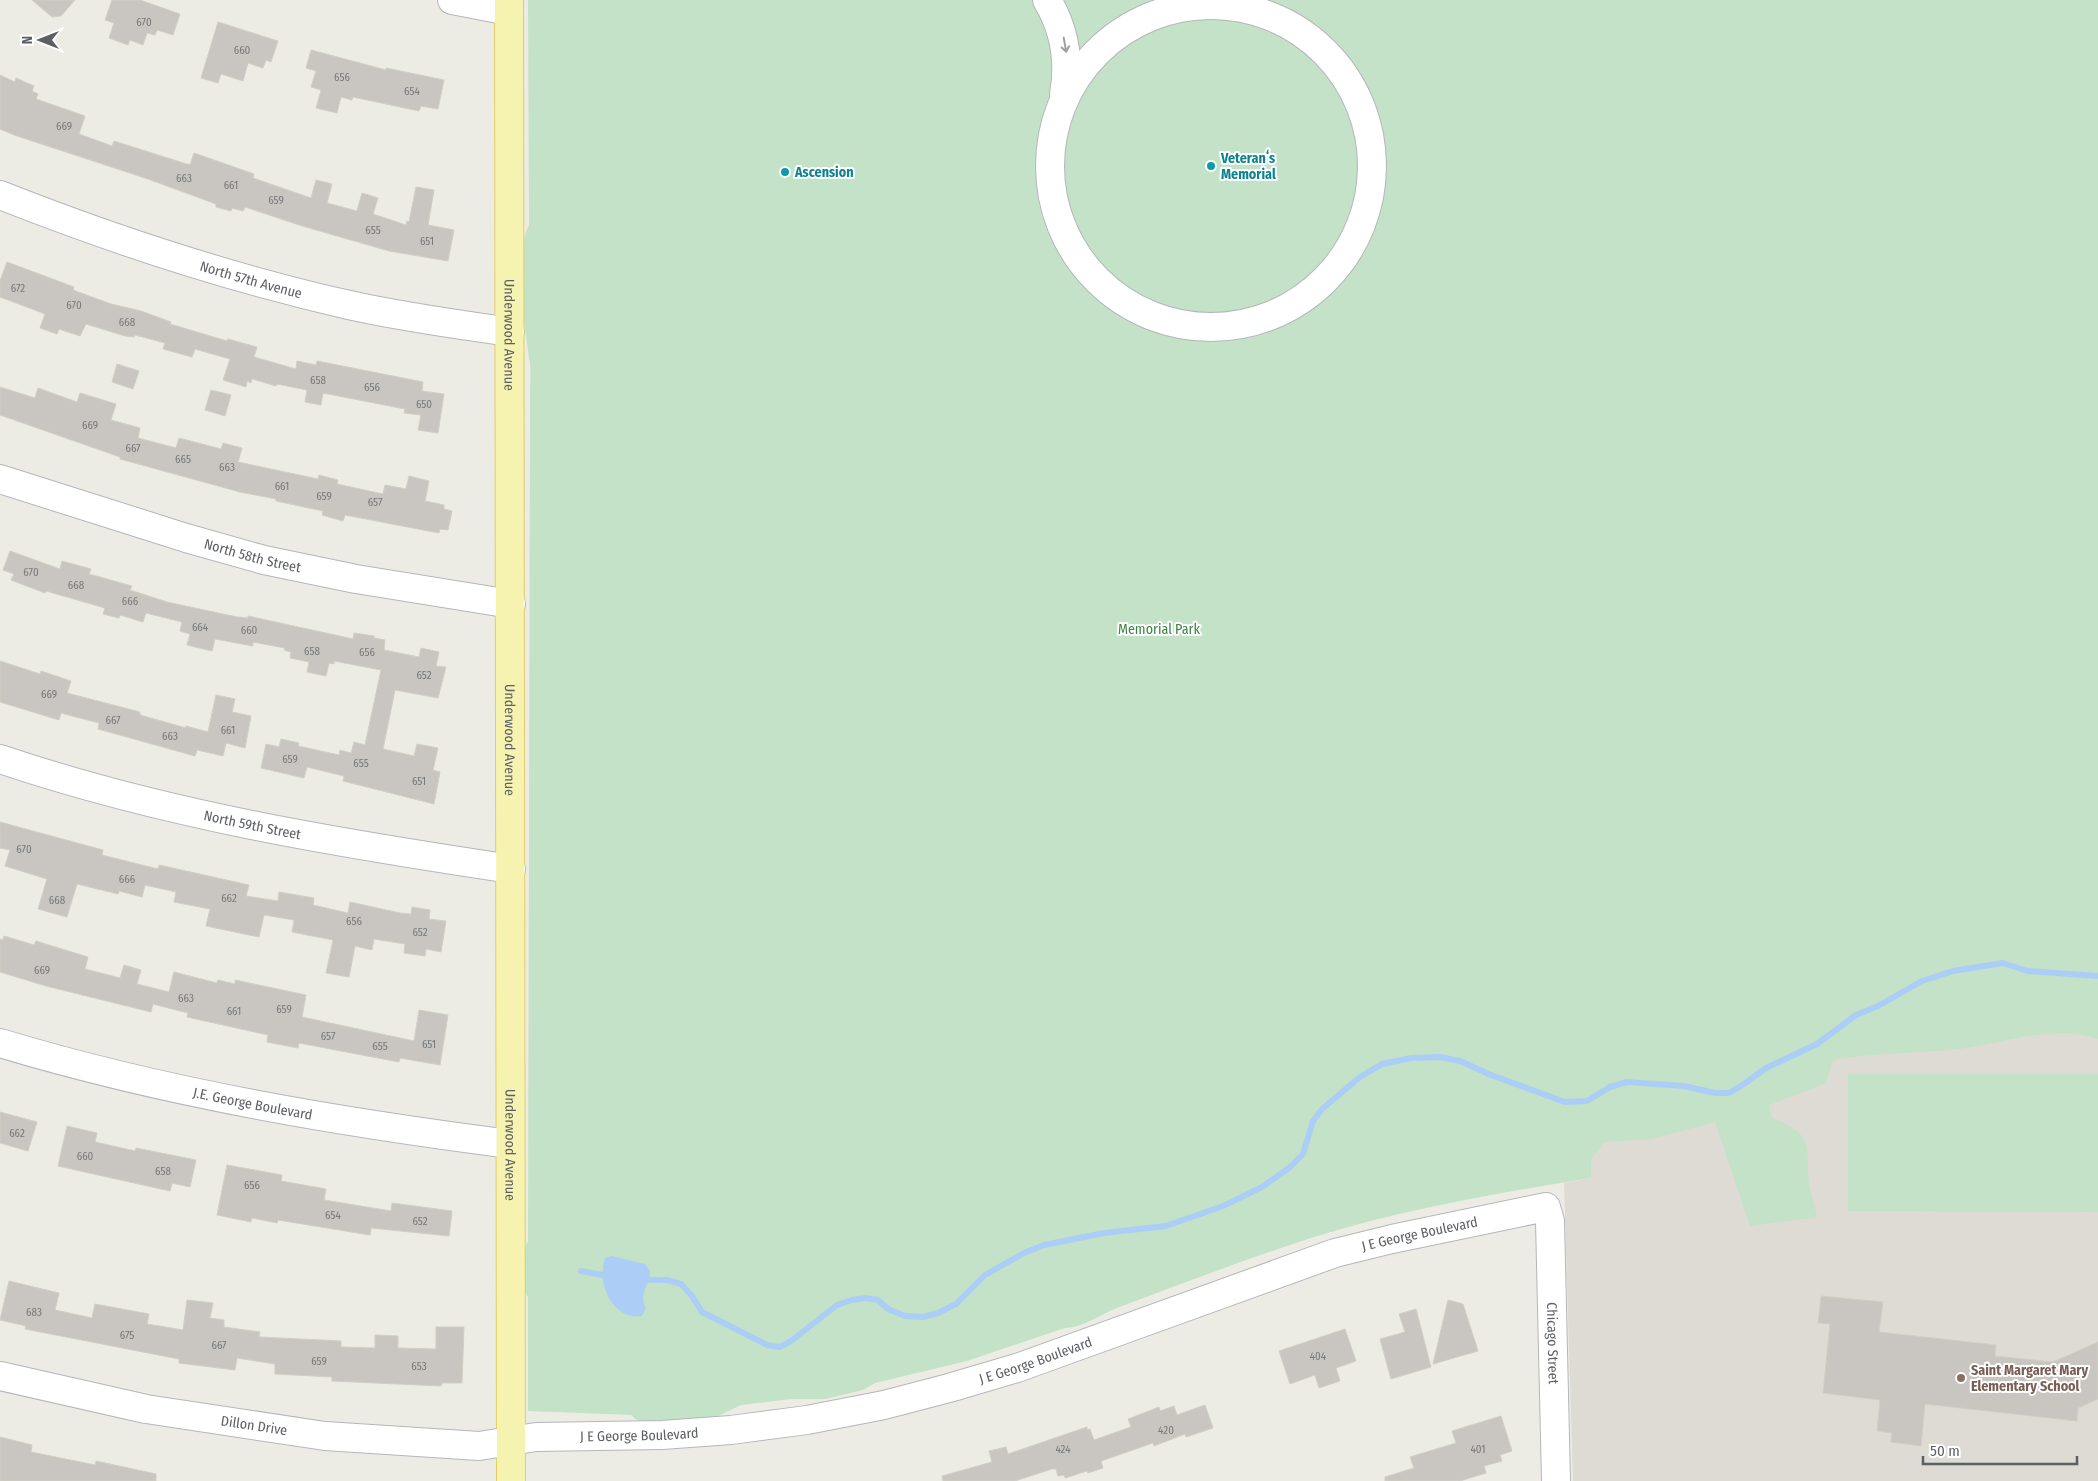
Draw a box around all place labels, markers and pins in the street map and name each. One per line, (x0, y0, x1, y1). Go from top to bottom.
place label: Veteranʻs Memorial (1220, 149, 1276, 183)
marker: Veteranʻs Memorial (1205, 160, 1217, 172)
place label: Ascension (794, 164, 854, 181)
marker: Ascension (779, 166, 791, 178)
place label: Saint Margaret Mary Elementary School (1971, 1362, 2088, 1395)
marker: Saint Margaret Mary Elementary School (1955, 1372, 1967, 1384)

